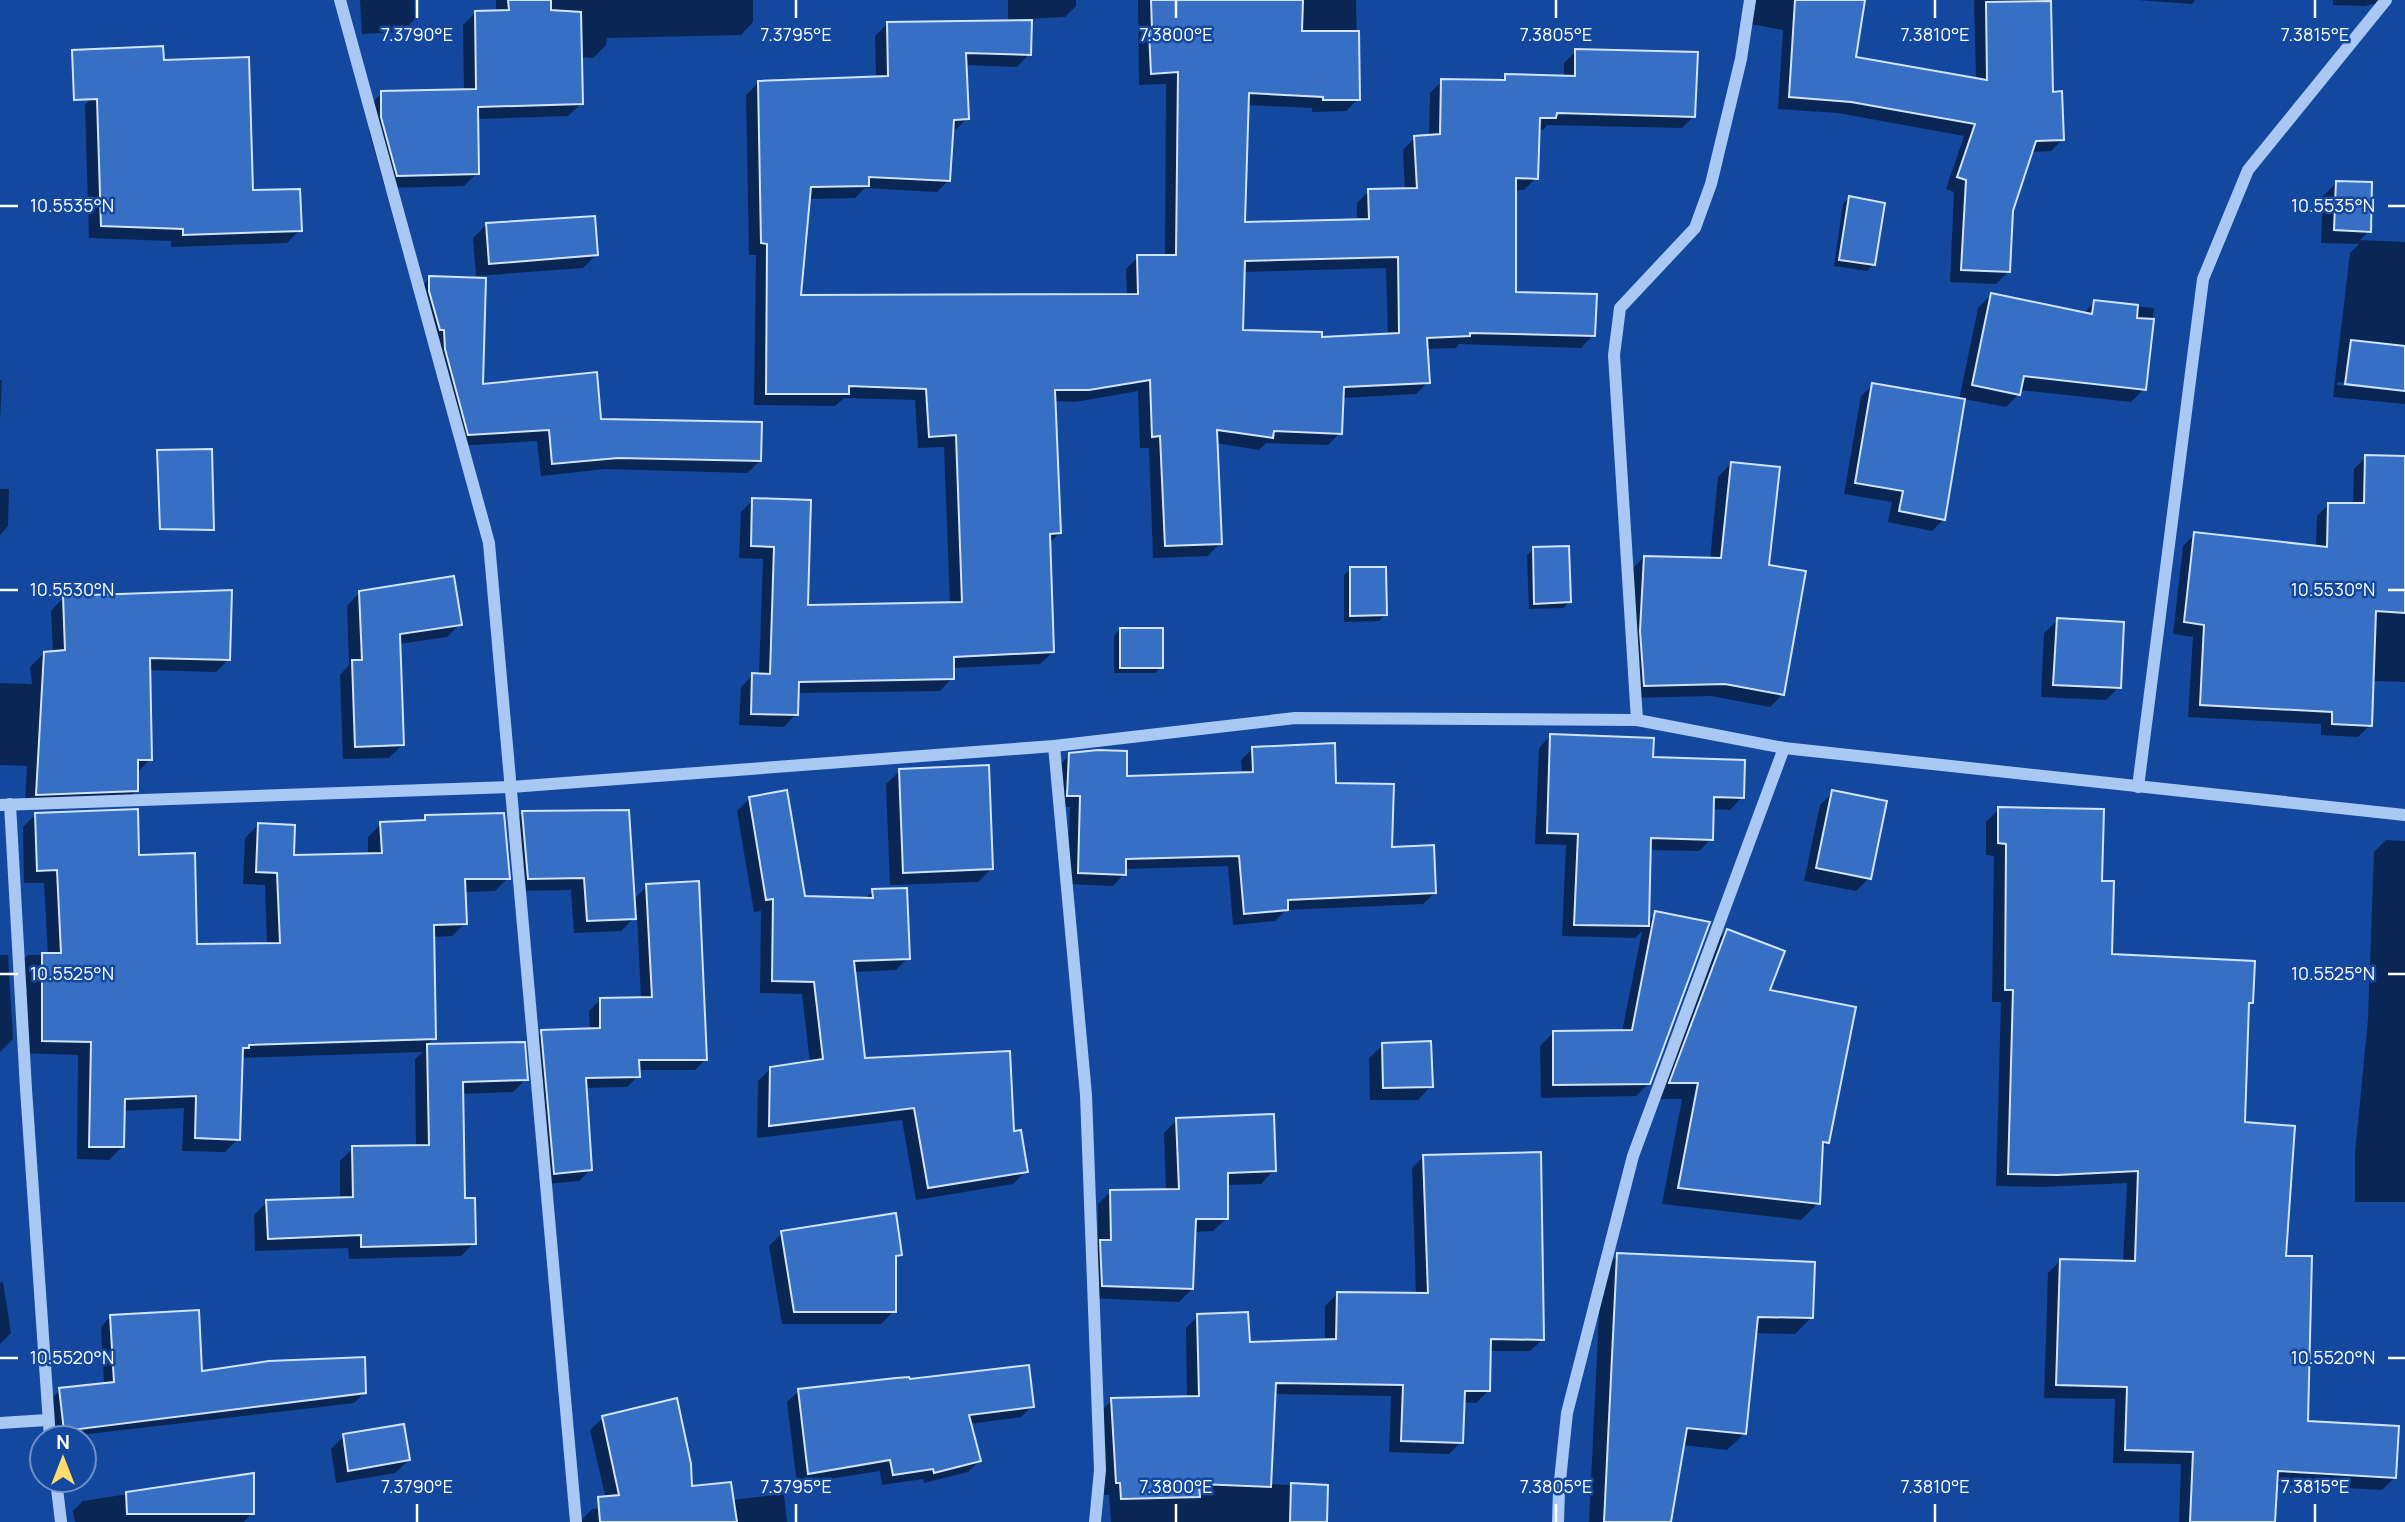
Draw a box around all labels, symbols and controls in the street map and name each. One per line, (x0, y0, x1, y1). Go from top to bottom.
text: 7.3790°E (381, 22, 453, 46)
text: 7.3795°E (760, 22, 832, 46)
text: 7.3800°E (1139, 22, 1213, 46)
text: 7.3805°E (1520, 22, 1592, 46)
text: 7.3810°E (1900, 22, 1970, 46)
text: 7.3815°E (2281, 22, 2349, 46)
text: 10.5535°N (30, 193, 114, 217)
text: 10.5535°N (2291, 193, 2375, 217)
text: 10.5530°N (30, 577, 114, 601)
text: 10.5530°N (2291, 577, 2375, 601)
text: 10.5525°N (30, 961, 114, 985)
text: 10.5525°N (2291, 961, 2375, 985)
text: 10.5520°N (30, 1345, 114, 1369)
text: 10.5520°N (2291, 1345, 2375, 1369)
north arrow (28, 1424, 98, 1494)
text: N (56, 1429, 70, 1455)
text: 7.3790°E (381, 1474, 453, 1498)
text: 7.3795°E (760, 1474, 832, 1498)
text: 7.3800°E (1139, 1474, 1213, 1498)
text: 7.3805°E (1520, 1474, 1592, 1498)
text: 7.3810°E (1900, 1474, 1970, 1498)
text: 7.3815°E (2281, 1474, 2349, 1498)

